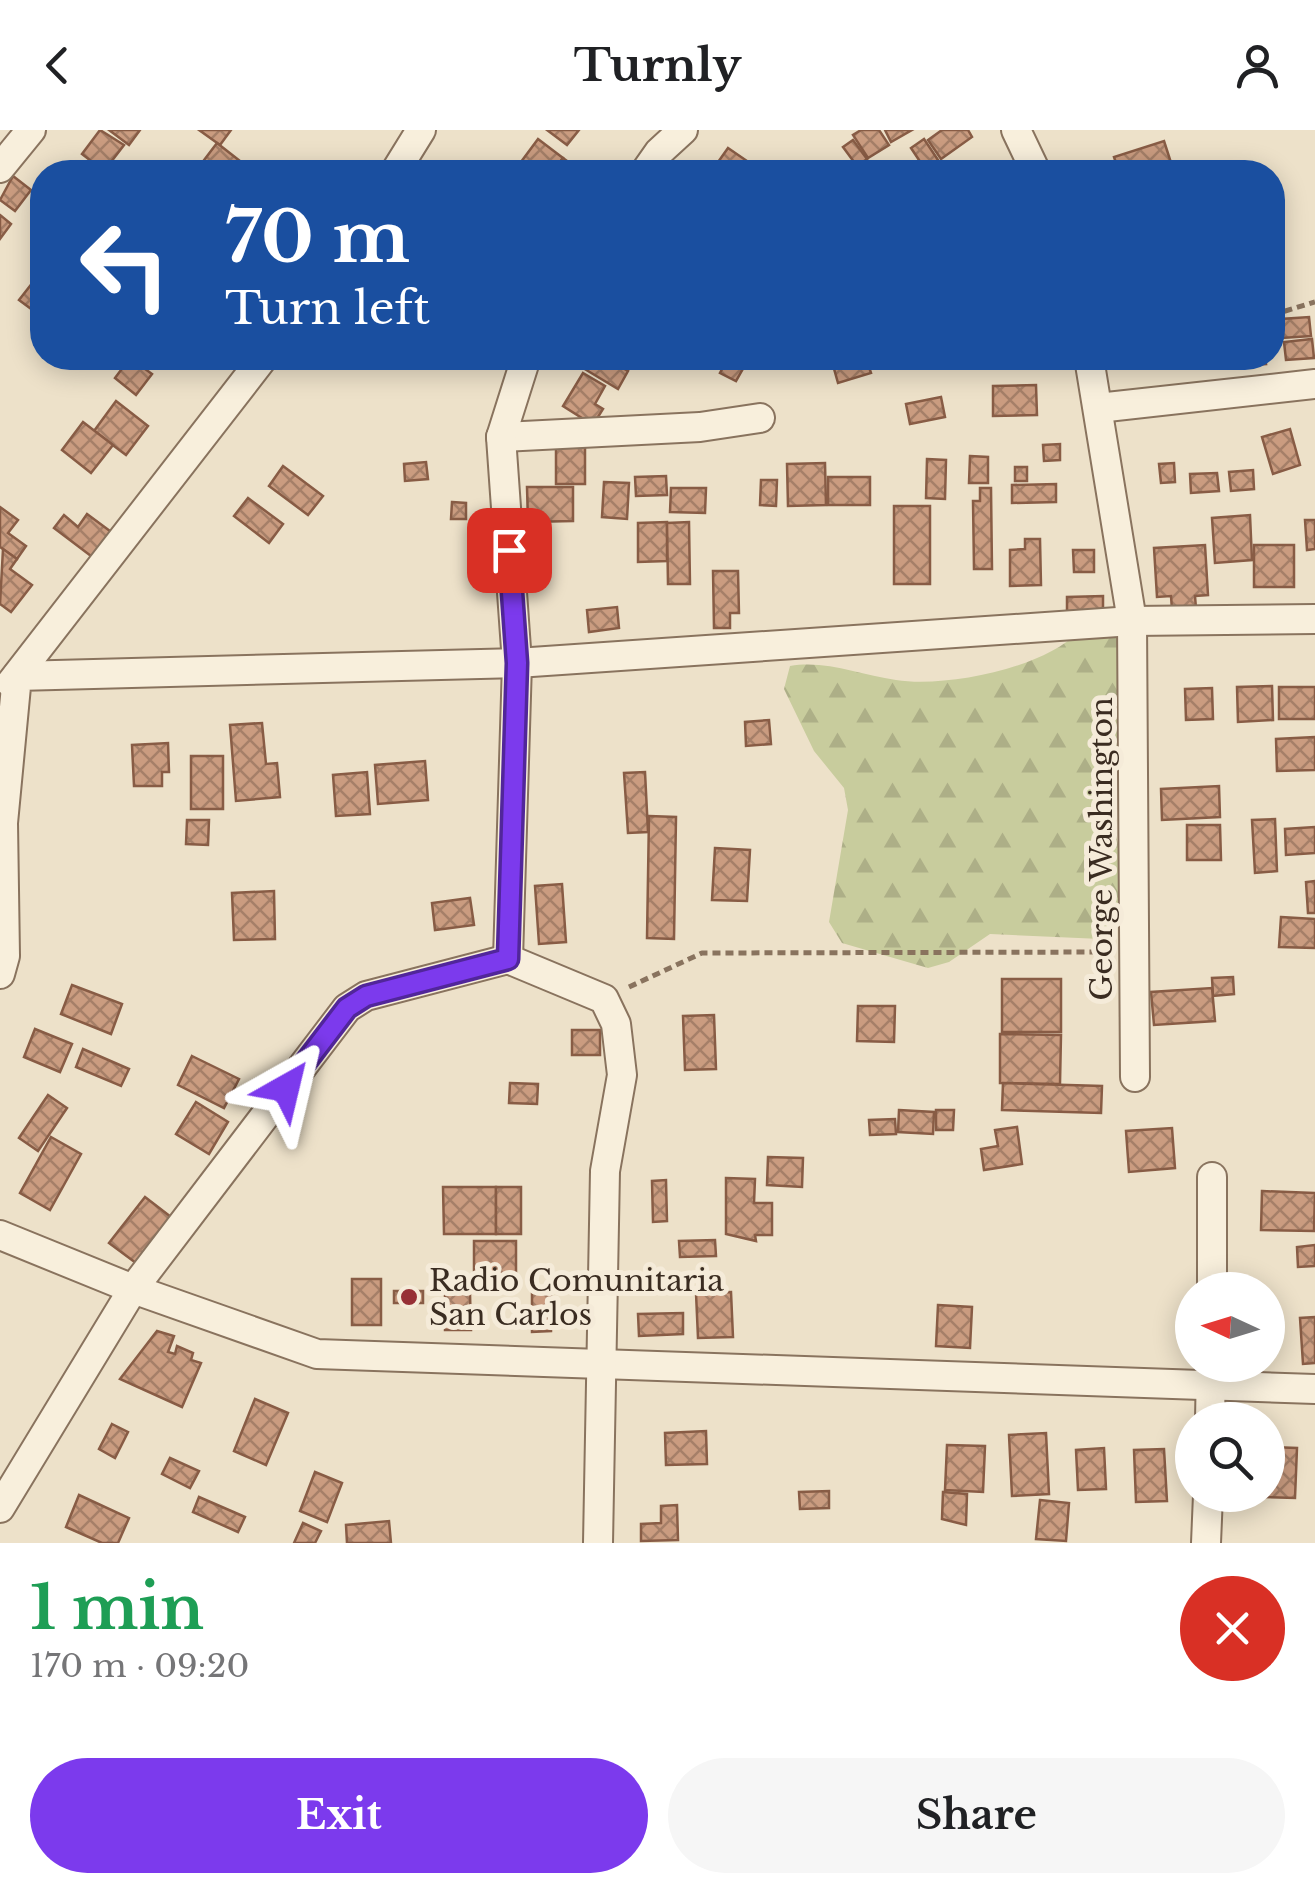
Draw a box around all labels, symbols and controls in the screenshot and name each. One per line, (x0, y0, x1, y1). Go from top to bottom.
text: Turnly (574, 37, 741, 93)
icon: back (30, 38, 85, 93)
icon: person (1230, 38, 1285, 93)
text: 70 m (225, 194, 410, 281)
icon: left (60, 200, 190, 330)
text: Turn left (225, 280, 430, 336)
pin (467, 508, 552, 593)
icon: arrive (482, 523, 537, 578)
street label: George Washington (1083, 697, 1120, 1001)
position arrow (234, 1036, 338, 1140)
place label: Radio Comunitaria San Carlos (429, 1262, 724, 1333)
north arrow (1175, 1272, 1285, 1382)
map controls (1175, 1272, 1285, 1512)
marker: Radio Comunitaria San Carlos (398, 1286, 420, 1308)
button: search (1175, 1402, 1285, 1512)
text: 1 min (30, 1571, 204, 1645)
button: close (1180, 1576, 1285, 1681)
text: 170 m · 09:20 (30, 1646, 249, 1686)
button: Exit (30, 1758, 648, 1873)
button: Share (668, 1758, 1285, 1873)

